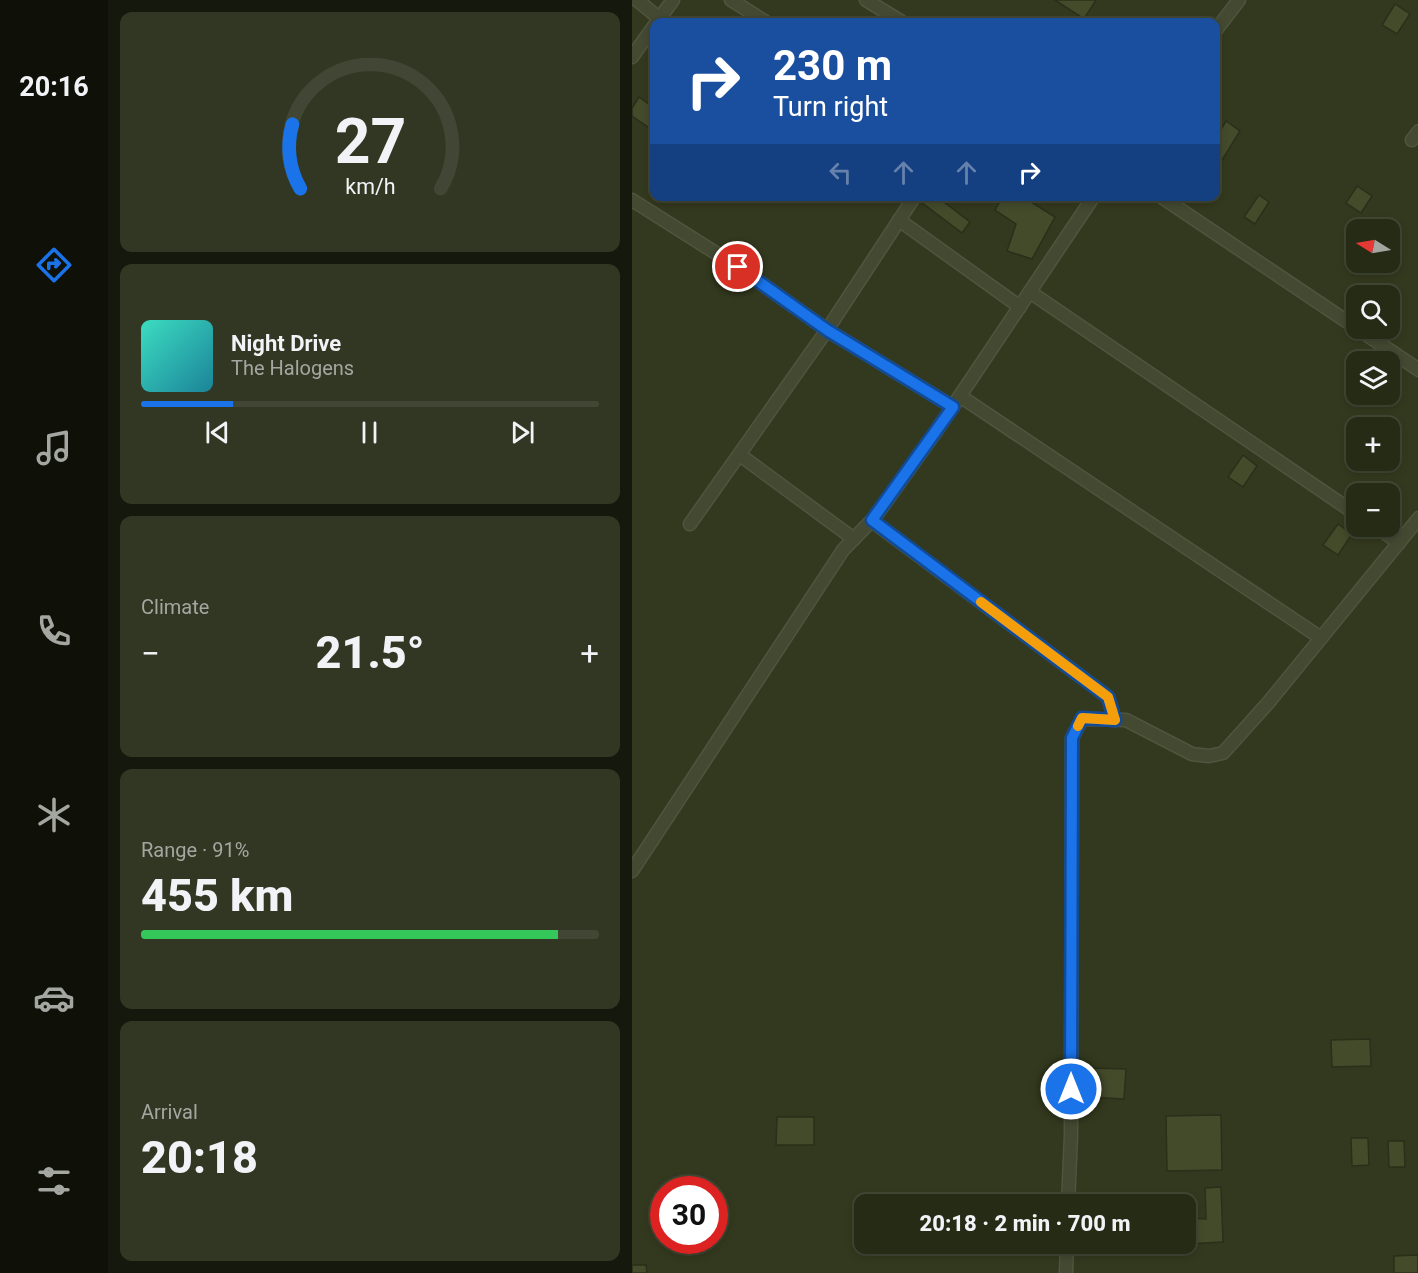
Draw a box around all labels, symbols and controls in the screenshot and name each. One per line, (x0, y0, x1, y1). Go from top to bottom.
text: 230 m (773, 41, 892, 90)
icon: right (674, 42, 752, 120)
text: 20:16 (19, 71, 89, 103)
text: Turn right (773, 91, 888, 123)
text: 27 (334, 105, 406, 178)
icon: left (824, 156, 857, 189)
icon: ahead (887, 156, 920, 189)
icon: ahead (950, 156, 983, 189)
icon: right (1013, 156, 1046, 189)
text: km/h (345, 174, 395, 199)
north arrow (1346, 219, 1400, 273)
map controls (1346, 219, 1400, 537)
pin (712, 241, 763, 292)
icon: directions (33, 244, 75, 286)
icon: arrive (721, 250, 754, 283)
button: search (1346, 285, 1400, 339)
text: Night Drive (231, 331, 341, 356)
button: layers (1346, 351, 1400, 405)
text: The Halogens (231, 356, 354, 380)
icon: previous (201, 416, 234, 449)
icon: pause (353, 416, 386, 449)
icon: next (506, 416, 539, 449)
button: + (1346, 417, 1400, 471)
icon: music (33, 427, 75, 469)
button: − (1346, 483, 1400, 537)
text: Climate (141, 595, 209, 619)
icon: phone (33, 610, 75, 652)
text: 21.5° (316, 626, 425, 679)
text: − (141, 634, 160, 673)
text: + (580, 634, 599, 673)
icon: climate (33, 794, 75, 836)
text: Range · 91% (141, 838, 249, 862)
text: 455 km (141, 869, 293, 922)
icon: car (33, 977, 75, 1019)
position arrow (1039, 1057, 1103, 1121)
text: Arrival (141, 1100, 198, 1124)
text: 20:18 (141, 1131, 258, 1184)
icon: filters (33, 1160, 75, 1202)
speed limit sign: 30 (650, 1176, 728, 1254)
text: 20:18 · 2 min · 700 m (920, 1211, 1130, 1236)

